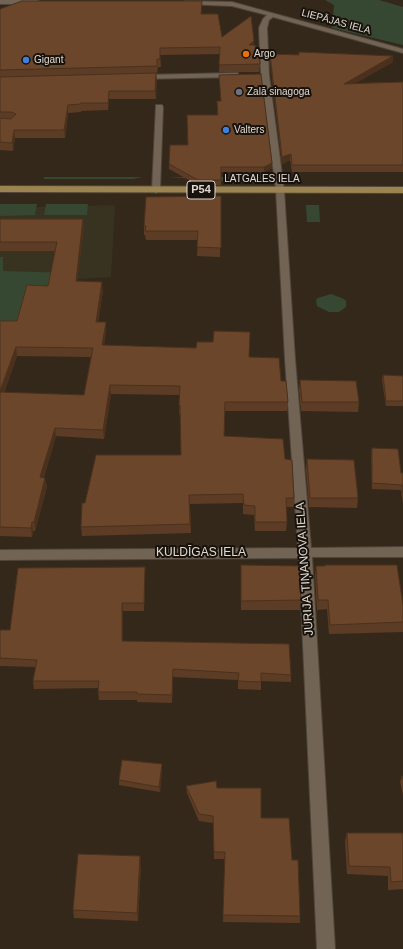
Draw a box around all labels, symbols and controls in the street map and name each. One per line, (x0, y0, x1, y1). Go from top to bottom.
street label: LIEPĀJAS IELA (300, 7, 372, 37)
place label: Argo (254, 48, 275, 60)
marker: Argo (241, 49, 251, 59)
place label: Gigant (34, 54, 63, 66)
marker: Gigant (21, 55, 31, 65)
place label: Zalā sinagoga (247, 86, 310, 98)
marker: Zalā sinagoga (234, 87, 244, 97)
place label: Valters (234, 124, 264, 136)
marker: Valters (221, 125, 231, 135)
street label: LATGALES IELA (224, 173, 300, 185)
road number: P54 (187, 181, 215, 199)
street label: JURIJA TIŅANOVA IELA (293, 502, 317, 636)
street label: KULDĪGAS IELA (156, 546, 246, 560)

